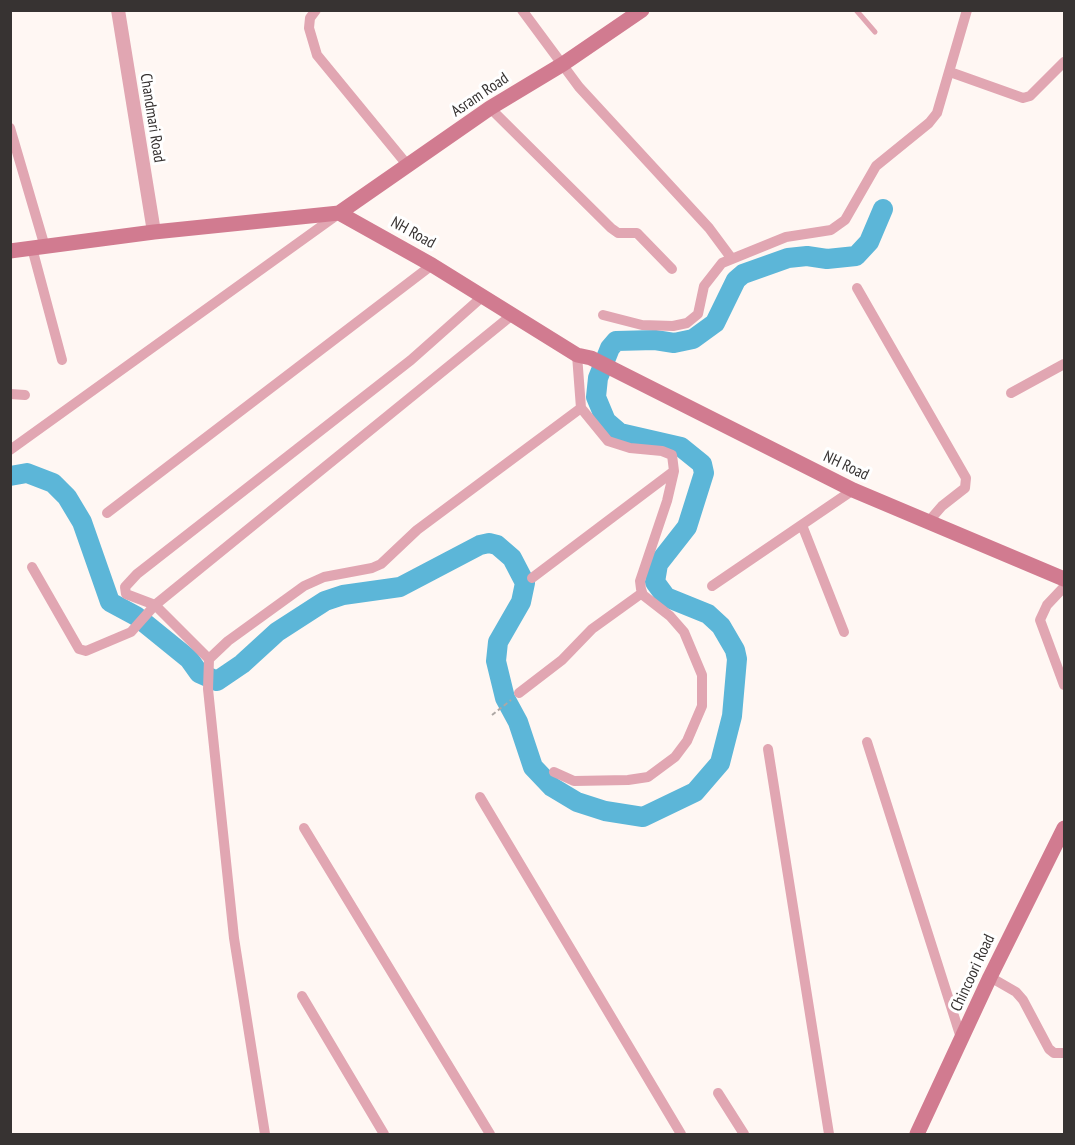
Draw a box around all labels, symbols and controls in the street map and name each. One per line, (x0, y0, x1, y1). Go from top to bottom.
street label: Asram Road (448, 69, 512, 121)
street label: Chandmari Road (135, 72, 169, 164)
street label: NH Road (387, 213, 439, 253)
street label: NH Road (820, 447, 872, 485)
street label: Chincoori Road (947, 931, 999, 1015)

